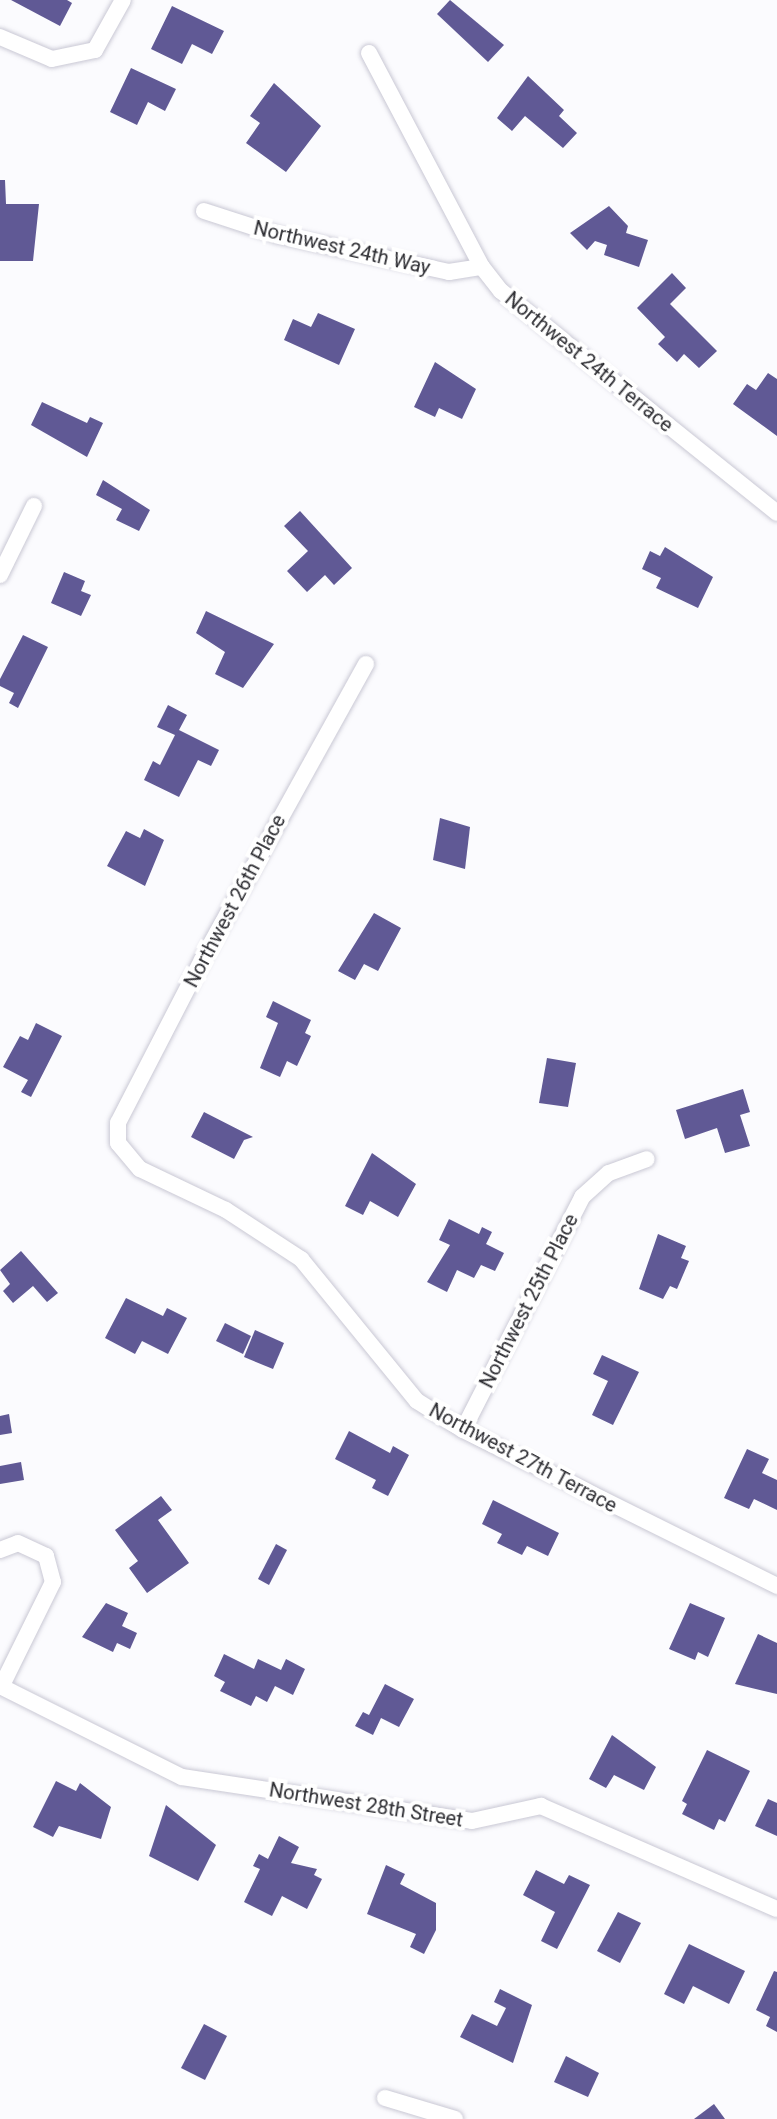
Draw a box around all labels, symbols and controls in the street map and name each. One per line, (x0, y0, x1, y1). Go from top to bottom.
street label: Northwest 24th Way (251, 216, 433, 280)
street label: Northwest 24th Terrace (500, 287, 678, 437)
street label: Northwest 26th Place (179, 810, 291, 992)
street label: Northwest 25th Place (475, 1210, 583, 1392)
street label: Northwest 27th Terrace (425, 1398, 621, 1518)
street label: Northwest 28th Street (267, 1778, 465, 1832)

